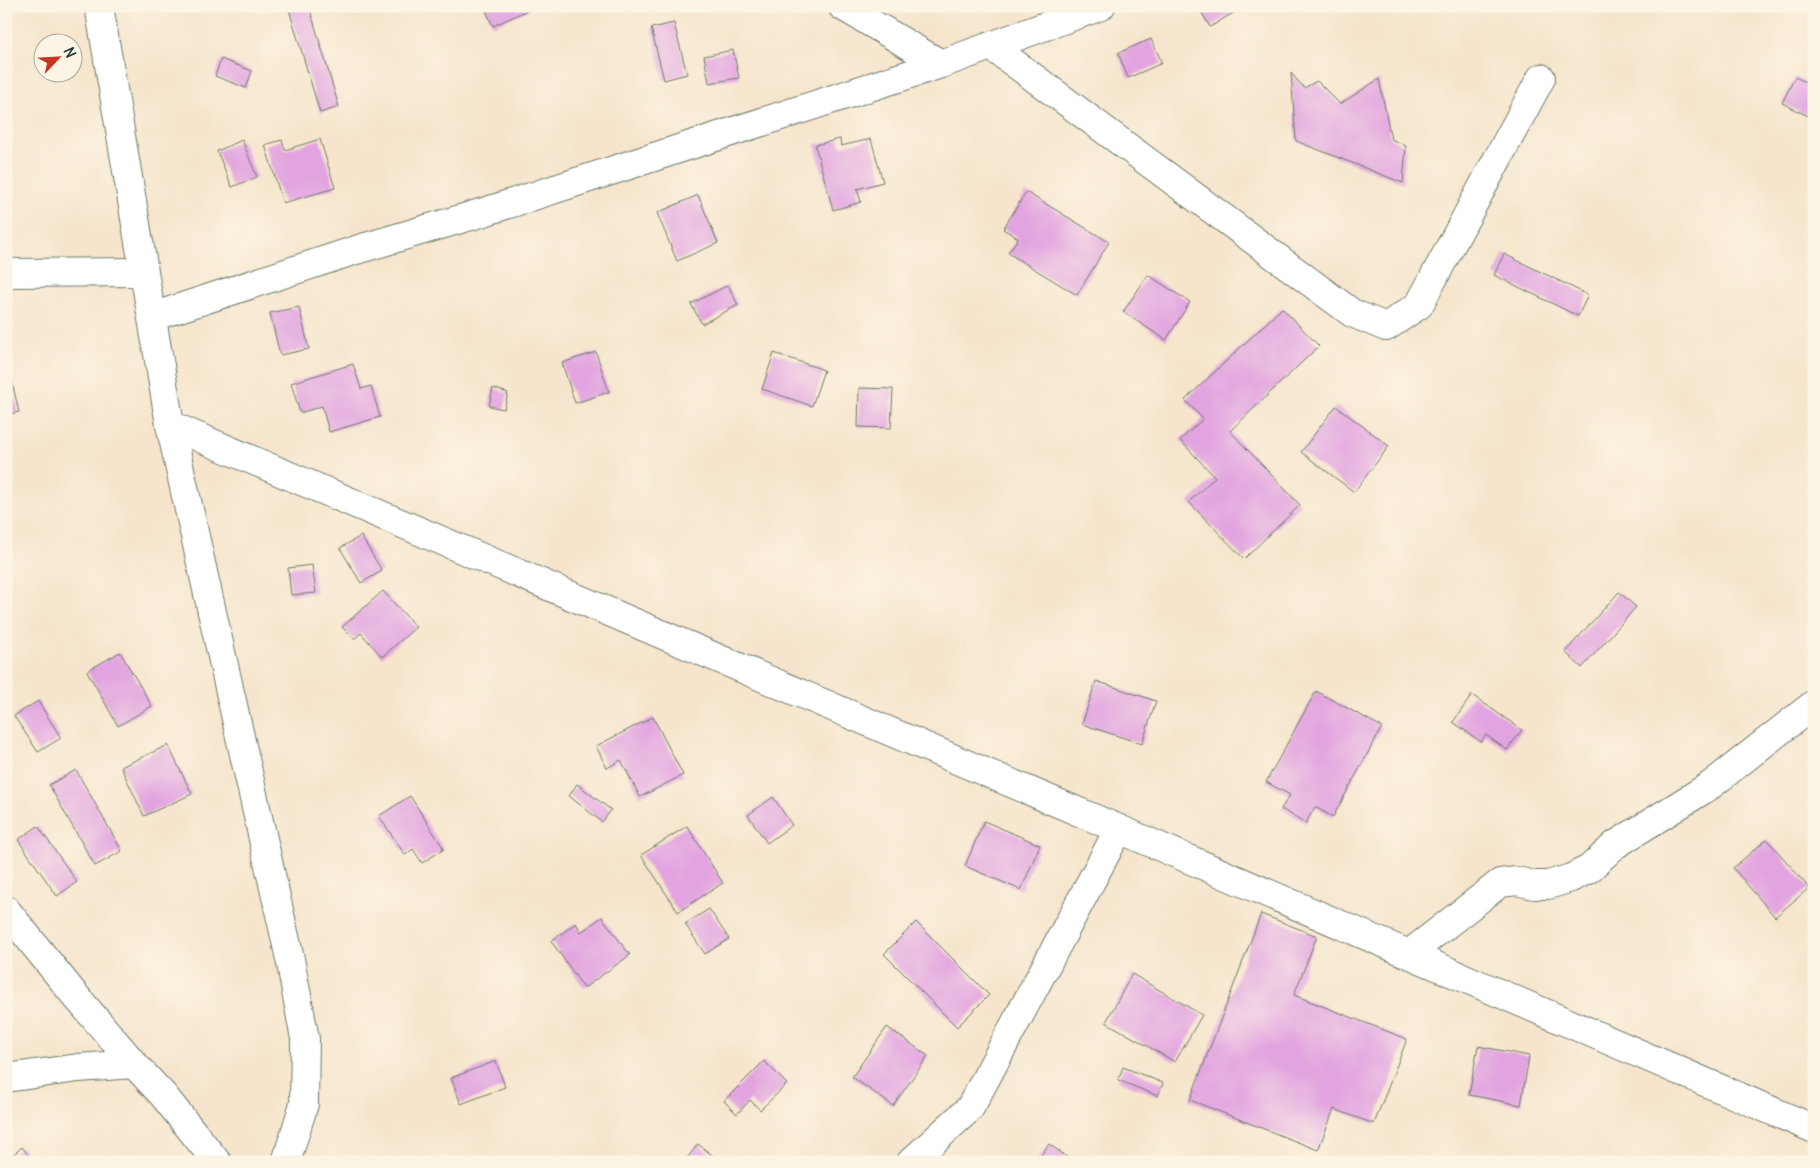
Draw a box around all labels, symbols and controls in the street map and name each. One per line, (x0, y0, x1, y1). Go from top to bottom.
north arrow (32, 32, 82, 82)
text: N (60, 44, 80, 61)

